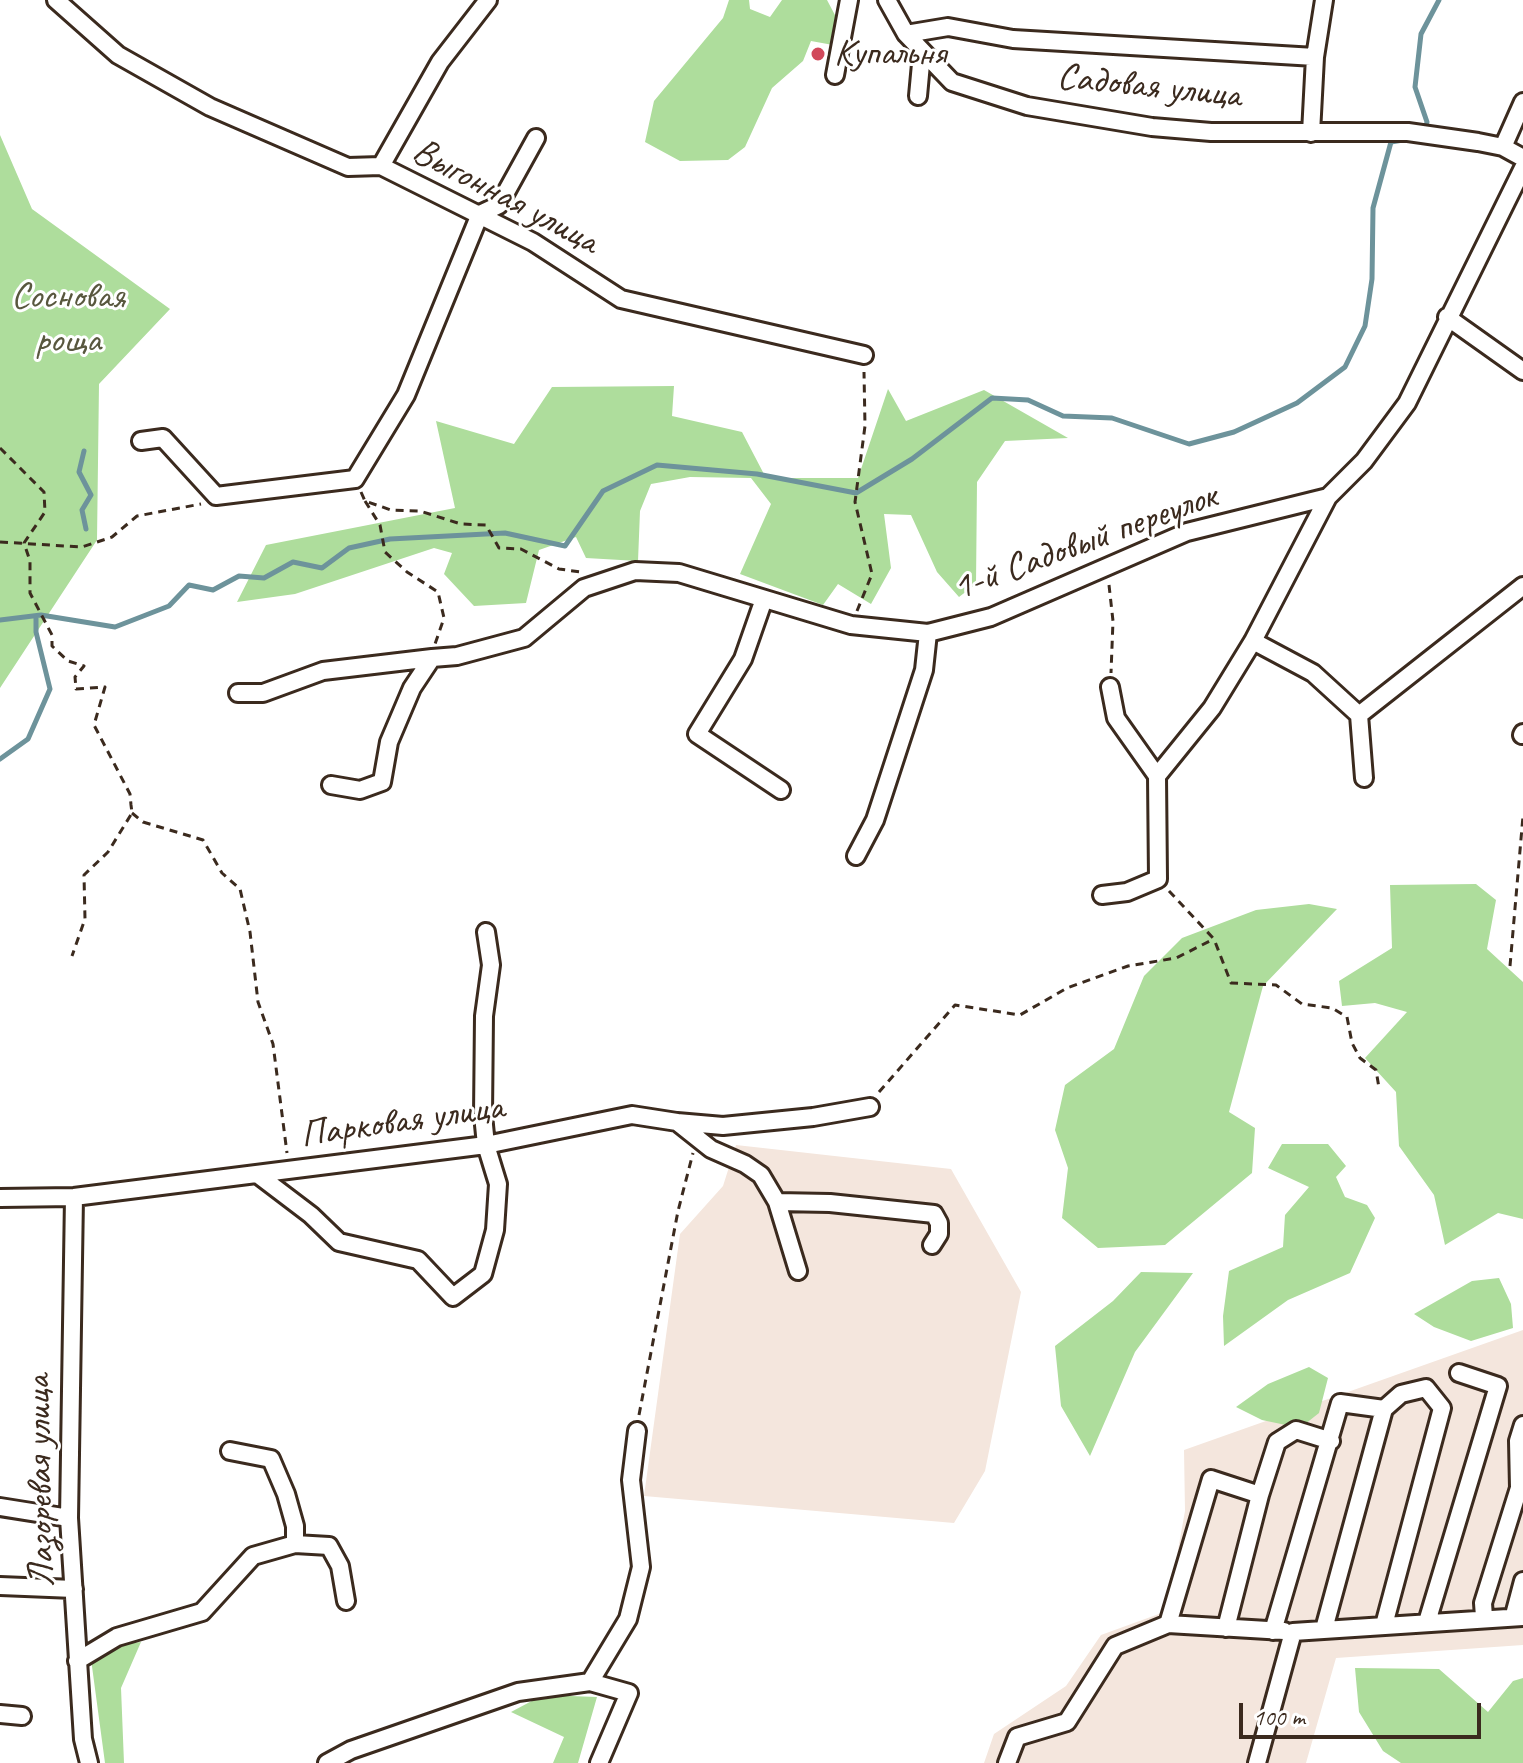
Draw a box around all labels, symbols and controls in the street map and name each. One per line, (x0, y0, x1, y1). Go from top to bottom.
place label: Купальня (834, 31, 946, 77)
marker: Купальня (809, 45, 827, 63)
street label: Садовая улица (1055, 55, 1243, 119)
street label: Выгонная улица (404, 129, 606, 265)
park label: Сосновая роща (11, 274, 125, 364)
street label: 1-й Садовый переулок (947, 474, 1223, 612)
street label: Парковая улица (298, 1085, 506, 1159)
street label: Лазоревая улица (16, 1374, 66, 1588)
scale bar (1243, 1687, 1485, 1737)
text: 100 m (1253, 1702, 1305, 1732)

